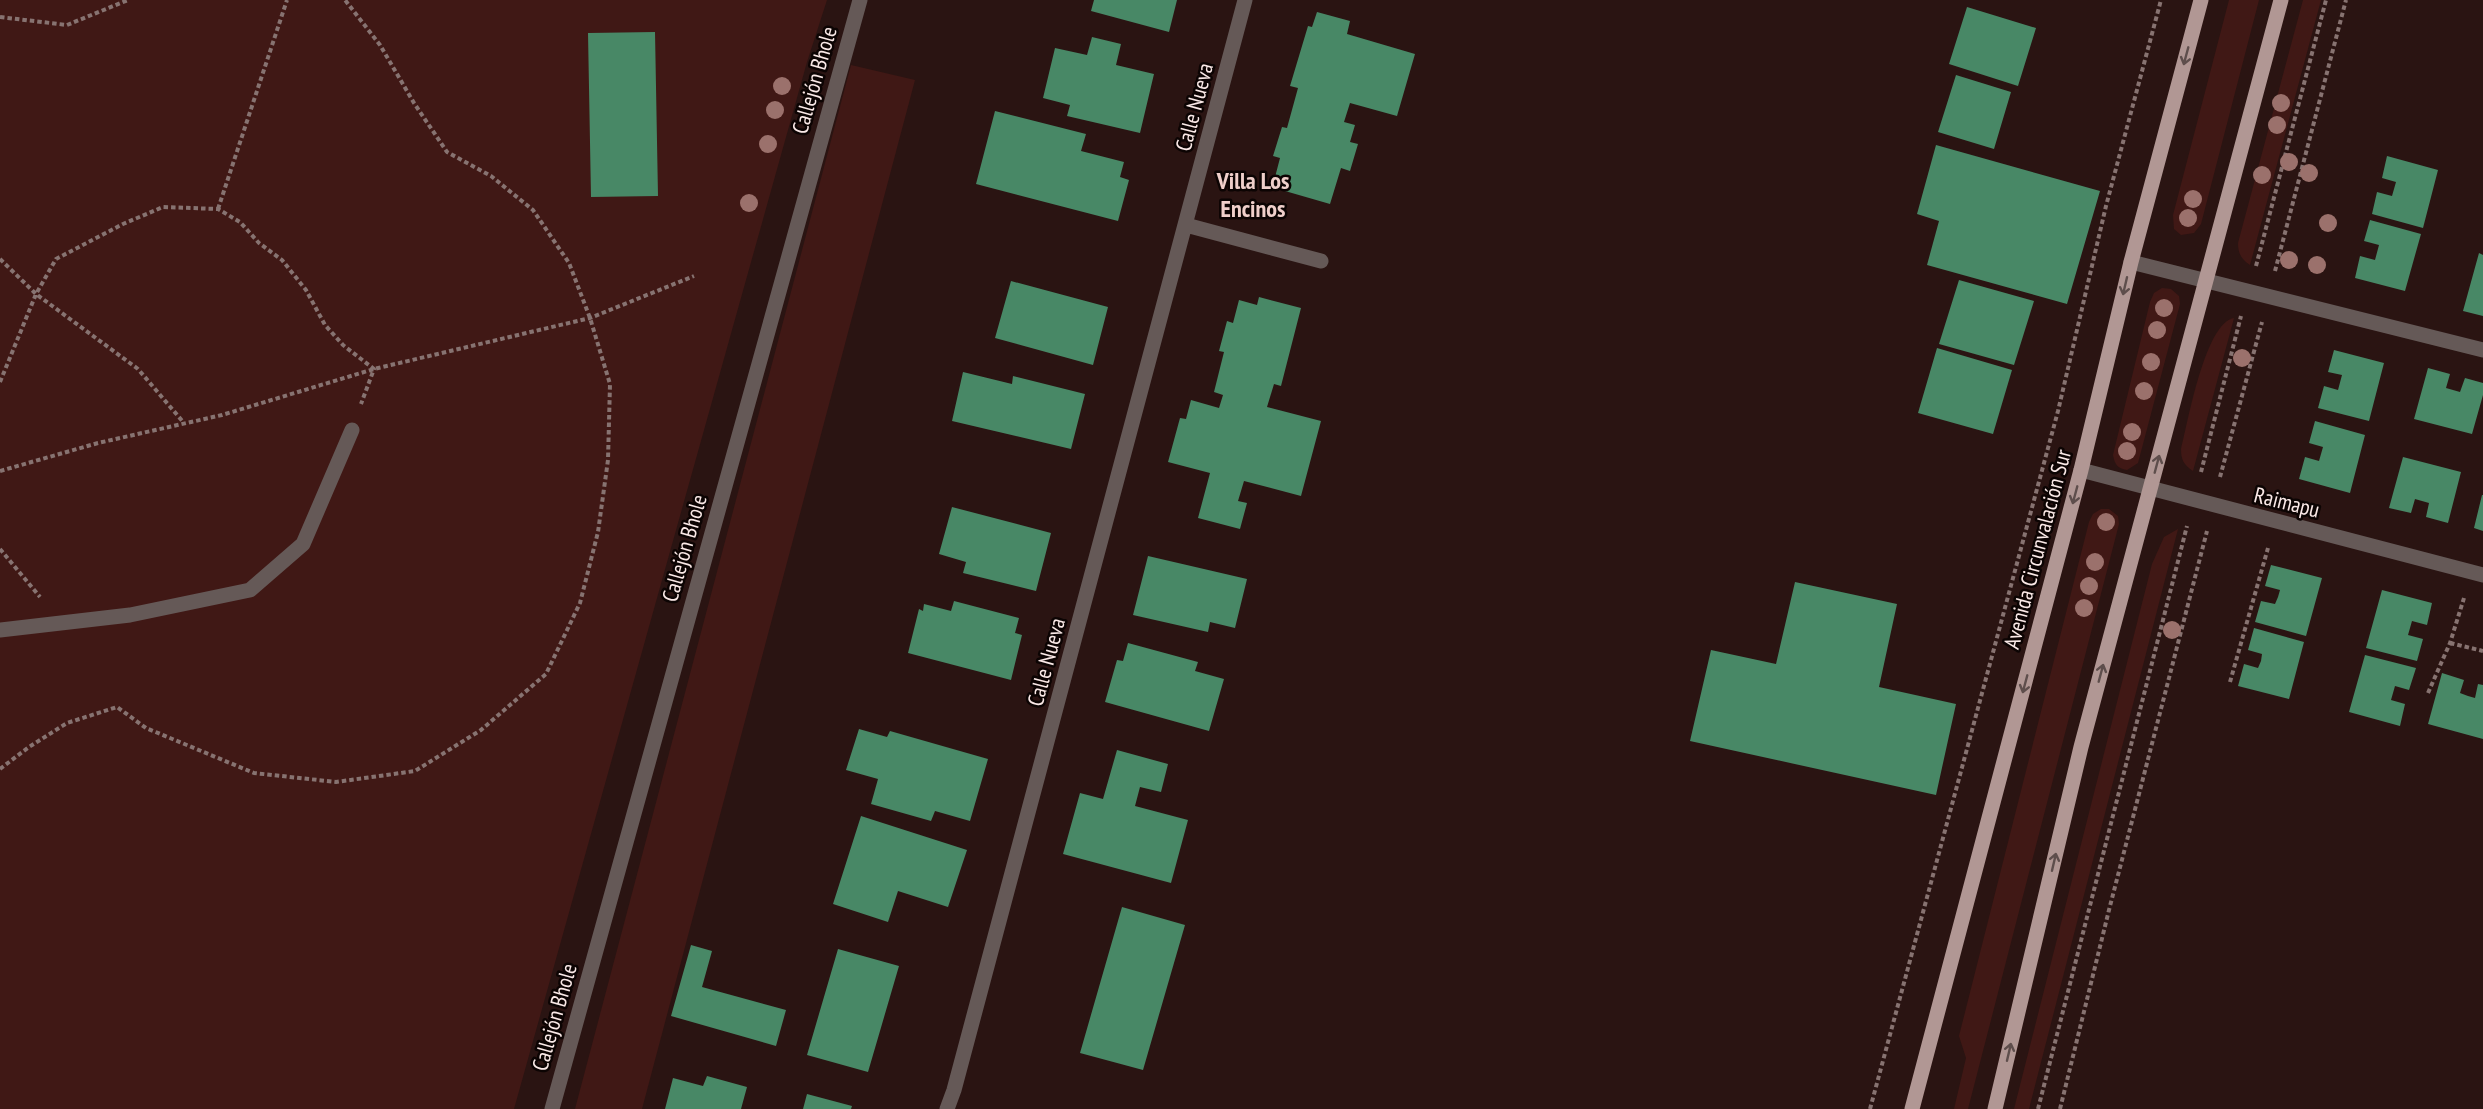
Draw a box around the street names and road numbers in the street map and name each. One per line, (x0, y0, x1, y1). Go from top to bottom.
street label: Callejón Bhole (785, 23, 843, 137)
street label: Calle Nueva (1169, 60, 1219, 154)
street label: Avenida Circunvalación Sur (1997, 446, 2077, 652)
street label: Raimapu (2251, 480, 2323, 524)
street label: Callejón Bhole (655, 491, 713, 605)
street label: Calle Nueva (1021, 615, 1071, 709)
street label: Callejón Bhole (525, 960, 583, 1074)

